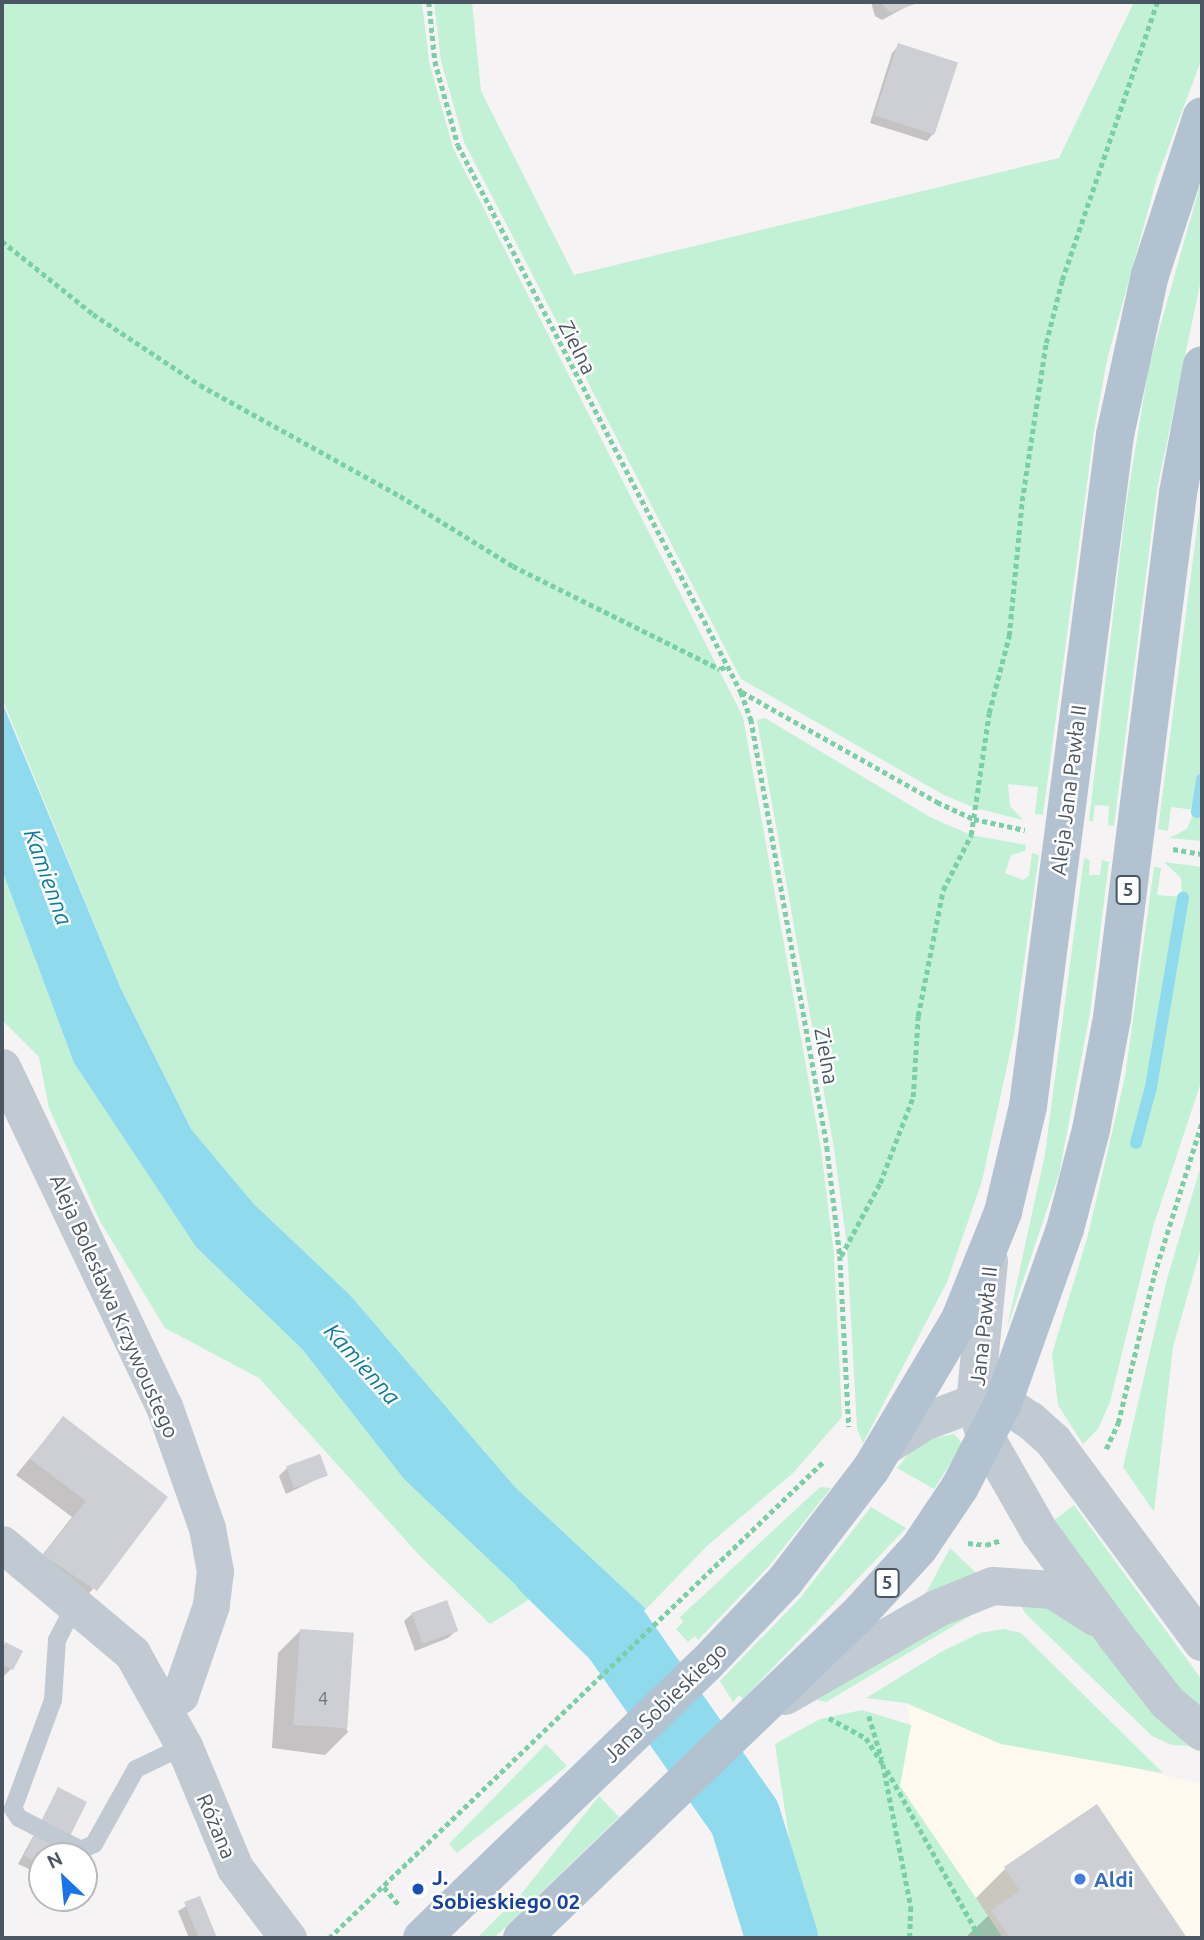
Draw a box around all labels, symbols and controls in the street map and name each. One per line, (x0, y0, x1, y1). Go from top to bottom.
street label: Zielna (554, 316, 602, 378)
street label: Aleja Jana Pawła II (1045, 703, 1091, 877)
water label: Kamienna (18, 825, 78, 929)
road number: 5 (1114, 874, 1142, 906)
street label: Zielna (810, 1026, 844, 1086)
street label: Aleja Bolesława Krzywoustego (45, 1170, 185, 1442)
street label: Jana Pawła II (964, 1265, 1002, 1387)
water label: Kamienna (318, 1317, 406, 1411)
road number: 5 (873, 1568, 901, 1598)
street label: Jana Sobieskiego (598, 1637, 732, 1767)
house number: 4 (318, 1687, 328, 1709)
street label: Różana (192, 1790, 242, 1862)
north arrow (28, 1842, 98, 1912)
text: N (43, 1847, 66, 1873)
place label: J. Sobieskiego 02 (432, 1864, 580, 1914)
place label: Aldi (1094, 1866, 1134, 1892)
marker: Aldi (1072, 1871, 1088, 1887)
marker: J. Sobieskiego 02 (410, 1881, 426, 1897)

